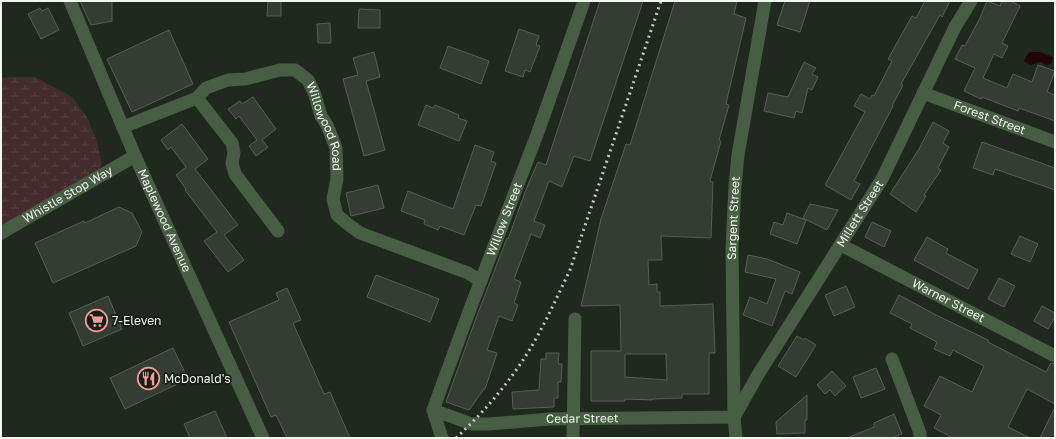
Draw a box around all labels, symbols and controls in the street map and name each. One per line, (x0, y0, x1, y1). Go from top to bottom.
street label: Willowood Road (303, 80, 345, 171)
street label: Forest Street (952, 97, 1028, 137)
street label: Whistle Stop Way (20, 162, 115, 226)
street label: Maplewood Avenue (135, 166, 195, 274)
street label: Sargent Street (724, 175, 743, 260)
street label: Millett Street (833, 177, 886, 250)
street label: Willow Street (483, 180, 525, 258)
street label: Warner Street (910, 275, 988, 325)
supermarket icon: 7-Eleven (83, 308, 109, 334)
place label: 7-Eleven (112, 313, 162, 328)
restaurant icon: McDonald's (136, 366, 162, 392)
place label: McDonald's (164, 371, 231, 386)
street label: Cedar Street (546, 410, 619, 426)

